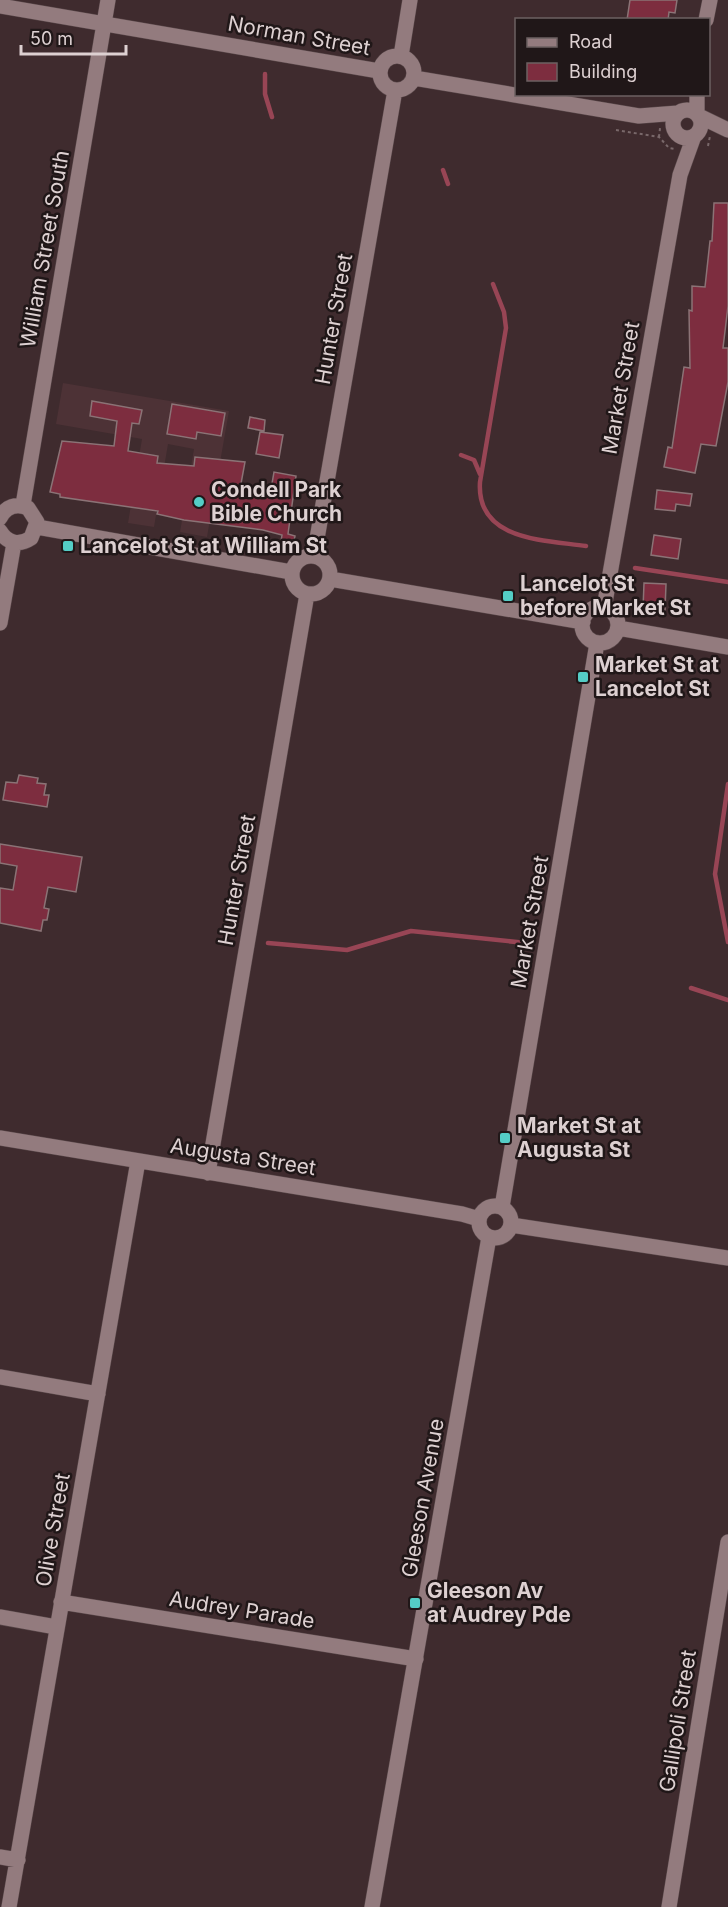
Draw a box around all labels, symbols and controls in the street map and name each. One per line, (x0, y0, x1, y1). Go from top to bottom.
street label: Norman Street (226, 11, 372, 60)
scale bar (21, 18, 126, 56)
legend (515, 18, 710, 96)
text: 50 m (30, 28, 73, 49)
text: Road (569, 31, 612, 52)
text: Building (569, 61, 637, 82)
street label: William Street South (15, 148, 74, 350)
street label: Hunter Street (310, 251, 357, 386)
street label: Market Street (597, 319, 645, 456)
place label: Condell Park Bible Church (211, 477, 342, 526)
marker: Condell Park Bible Church (192, 495, 206, 509)
place label: Lancelot St at William St (80, 533, 327, 558)
marker: Lancelot St at William St (61, 539, 75, 553)
place label: Lancelot St before Market St (520, 571, 691, 620)
marker: Lancelot St before Market St (501, 589, 515, 603)
place label: Market St at Lancelot St (595, 652, 719, 701)
marker: Market St at Lancelot St (576, 670, 590, 684)
street label: Hunter Street (213, 812, 260, 947)
street label: Market Street (506, 853, 554, 990)
place label: Market St at Augusta St (517, 1113, 641, 1162)
marker: Market St at Augusta St (498, 1131, 512, 1145)
street label: Augusta Street (168, 1133, 318, 1180)
street label: Gleeson Avenue (396, 1416, 449, 1579)
street label: Olive Street (30, 1471, 75, 1589)
place label: Gleeson Av at Audrey Pde (427, 1578, 571, 1627)
street label: Audrey Parade (168, 1586, 317, 1633)
marker: Gleeson Av at Audrey Pde (408, 1596, 422, 1610)
street label: Gallipoli Street (654, 1648, 701, 1794)

